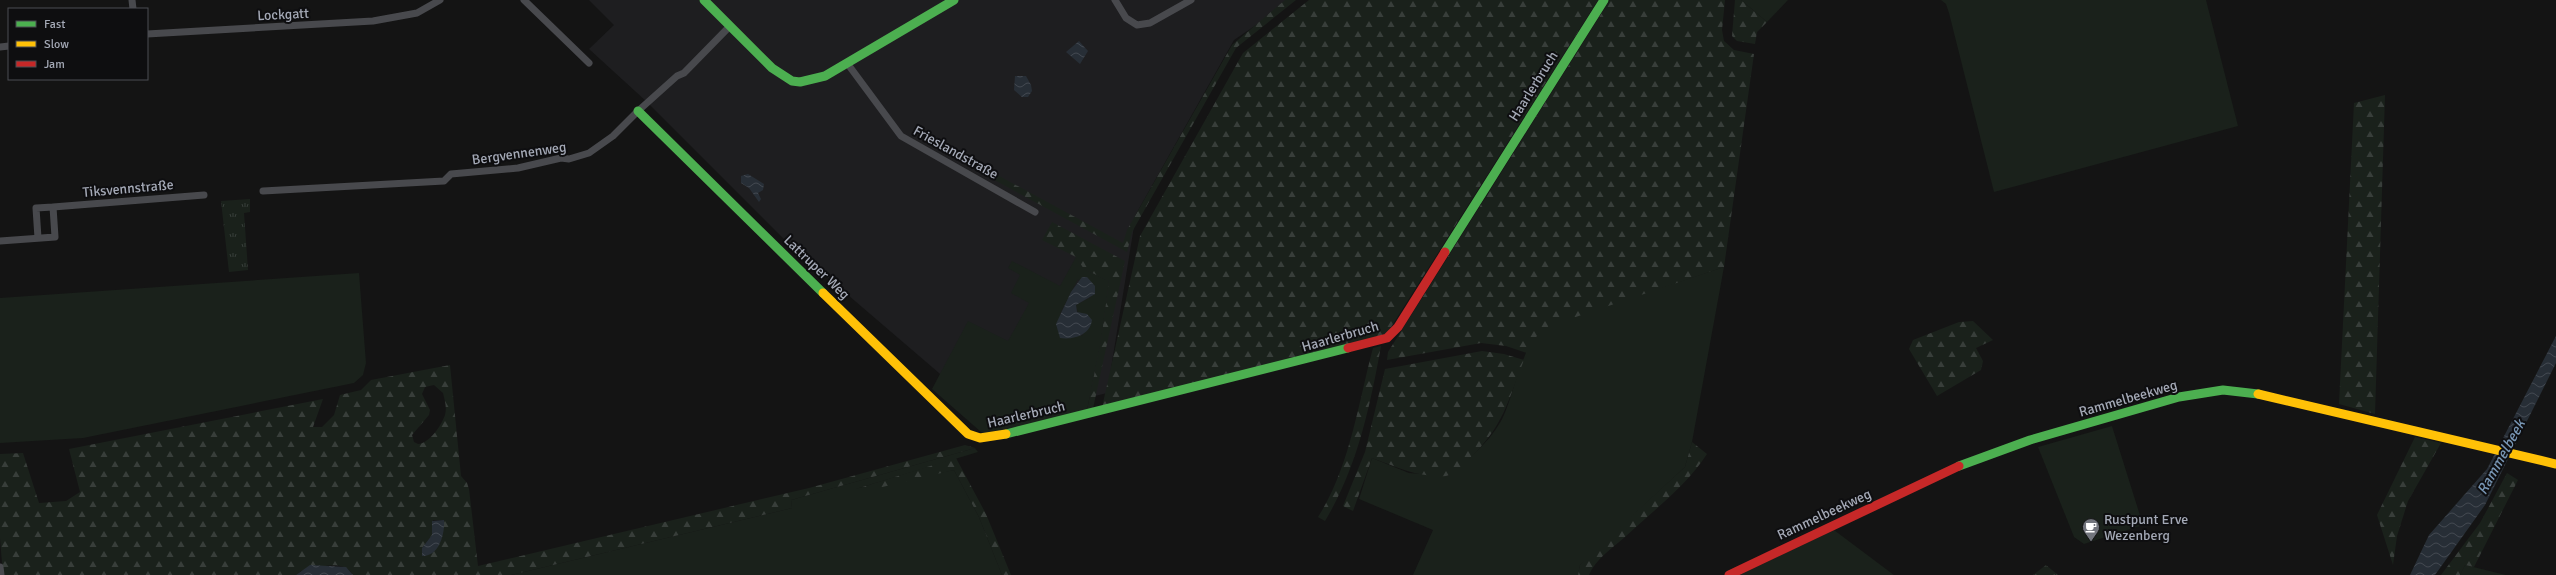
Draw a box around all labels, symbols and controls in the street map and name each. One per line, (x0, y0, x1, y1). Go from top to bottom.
street label: Lockgatt (257, 5, 309, 24)
legend (8, 8, 148, 80)
text: Fast (44, 17, 65, 32)
text: Slow (44, 37, 69, 52)
street label: Haarlerbruch (1505, 48, 1562, 124)
text: Jam (44, 57, 65, 72)
street label: Frieslandstraße (910, 122, 1001, 183)
street label: Bergvennenweg (471, 138, 567, 169)
street label: Tiksvennstraße (82, 176, 174, 201)
street label: Lattruper Weg (780, 232, 853, 303)
street label: Haarlerbruch (1300, 317, 1381, 356)
street label: Rammelbeekweg (2077, 376, 2179, 421)
street label: Haarlerbruch (986, 397, 1067, 432)
water label: Rammelbeek (2473, 415, 2530, 498)
street label: Rammelbeekweg (1775, 485, 1874, 544)
place label: Rustpunt Erve Wezenberg (2104, 511, 2188, 544)
cafe icon: Rustpunt Erve Wezenberg (2081, 517, 2101, 542)

